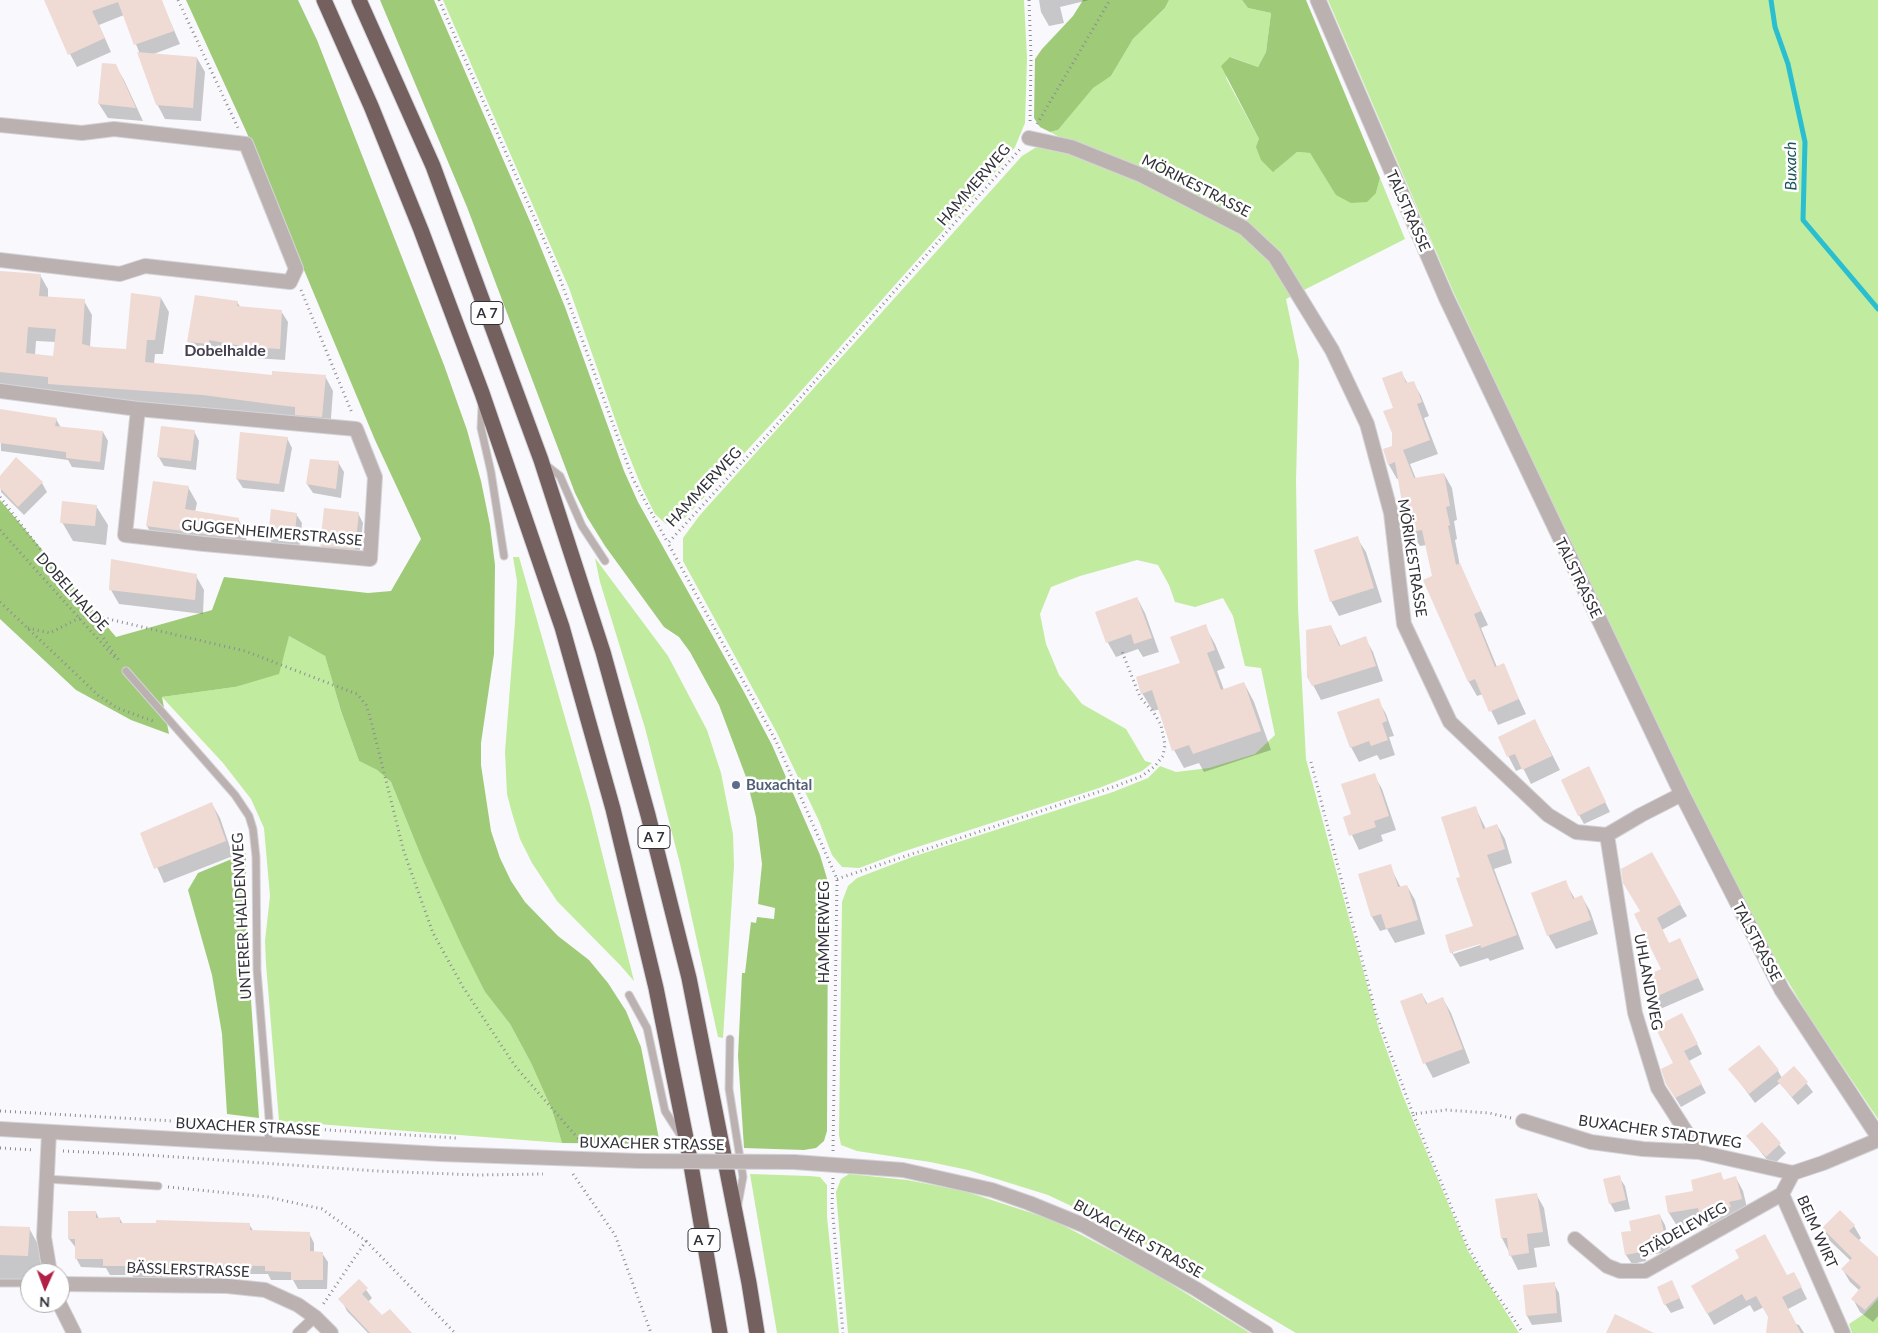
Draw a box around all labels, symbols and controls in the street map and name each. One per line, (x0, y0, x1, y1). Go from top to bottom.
street label: HAMMERWEG (934, 141, 1014, 229)
water label: Buxach (1781, 141, 1801, 191)
street label: MÖRIKESTRASSE (1139, 151, 1253, 221)
street label: TALSTRASSE (1382, 168, 1434, 254)
road number: A 7 (471, 302, 503, 324)
district label: Dobelhalde (184, 341, 266, 361)
street label: HAMMERWEG (663, 443, 745, 531)
street label: MÖRIKESTRASSE (1394, 498, 1430, 618)
street label: GUGGENHEIMERSTRASSE (181, 516, 363, 550)
street label: TALSTRASSE (1551, 535, 1605, 621)
street label: DOBELHALDE (32, 549, 112, 635)
place label: Buxachtal (746, 776, 812, 794)
marker: Buxachtal (730, 779, 742, 791)
road number: A 7 (638, 826, 670, 849)
street label: UNTERER HALDENWEG (229, 832, 255, 1000)
street label: HAMMERWEG (815, 881, 833, 983)
street label: TALSTRASSE (1729, 899, 1785, 985)
street label: UHLANDWEG (1630, 932, 1666, 1032)
street label: BUXACHER STADTWEG (1577, 1112, 1743, 1152)
street label: BUXACHER STRASSE (175, 1114, 321, 1140)
street label: BUXACHER STRASSE (579, 1134, 725, 1154)
street label: BEIM WIRT (1793, 1193, 1841, 1271)
street label: BUXACHER STRASSE (1070, 1196, 1206, 1282)
street label: STÄDELEWEG (1636, 1199, 1730, 1261)
road number: A 7 (688, 1228, 720, 1252)
street label: BÄSSLERSTRASSE (126, 1259, 250, 1281)
north arrow (20, 1263, 70, 1313)
text: N (39, 1294, 50, 1311)

